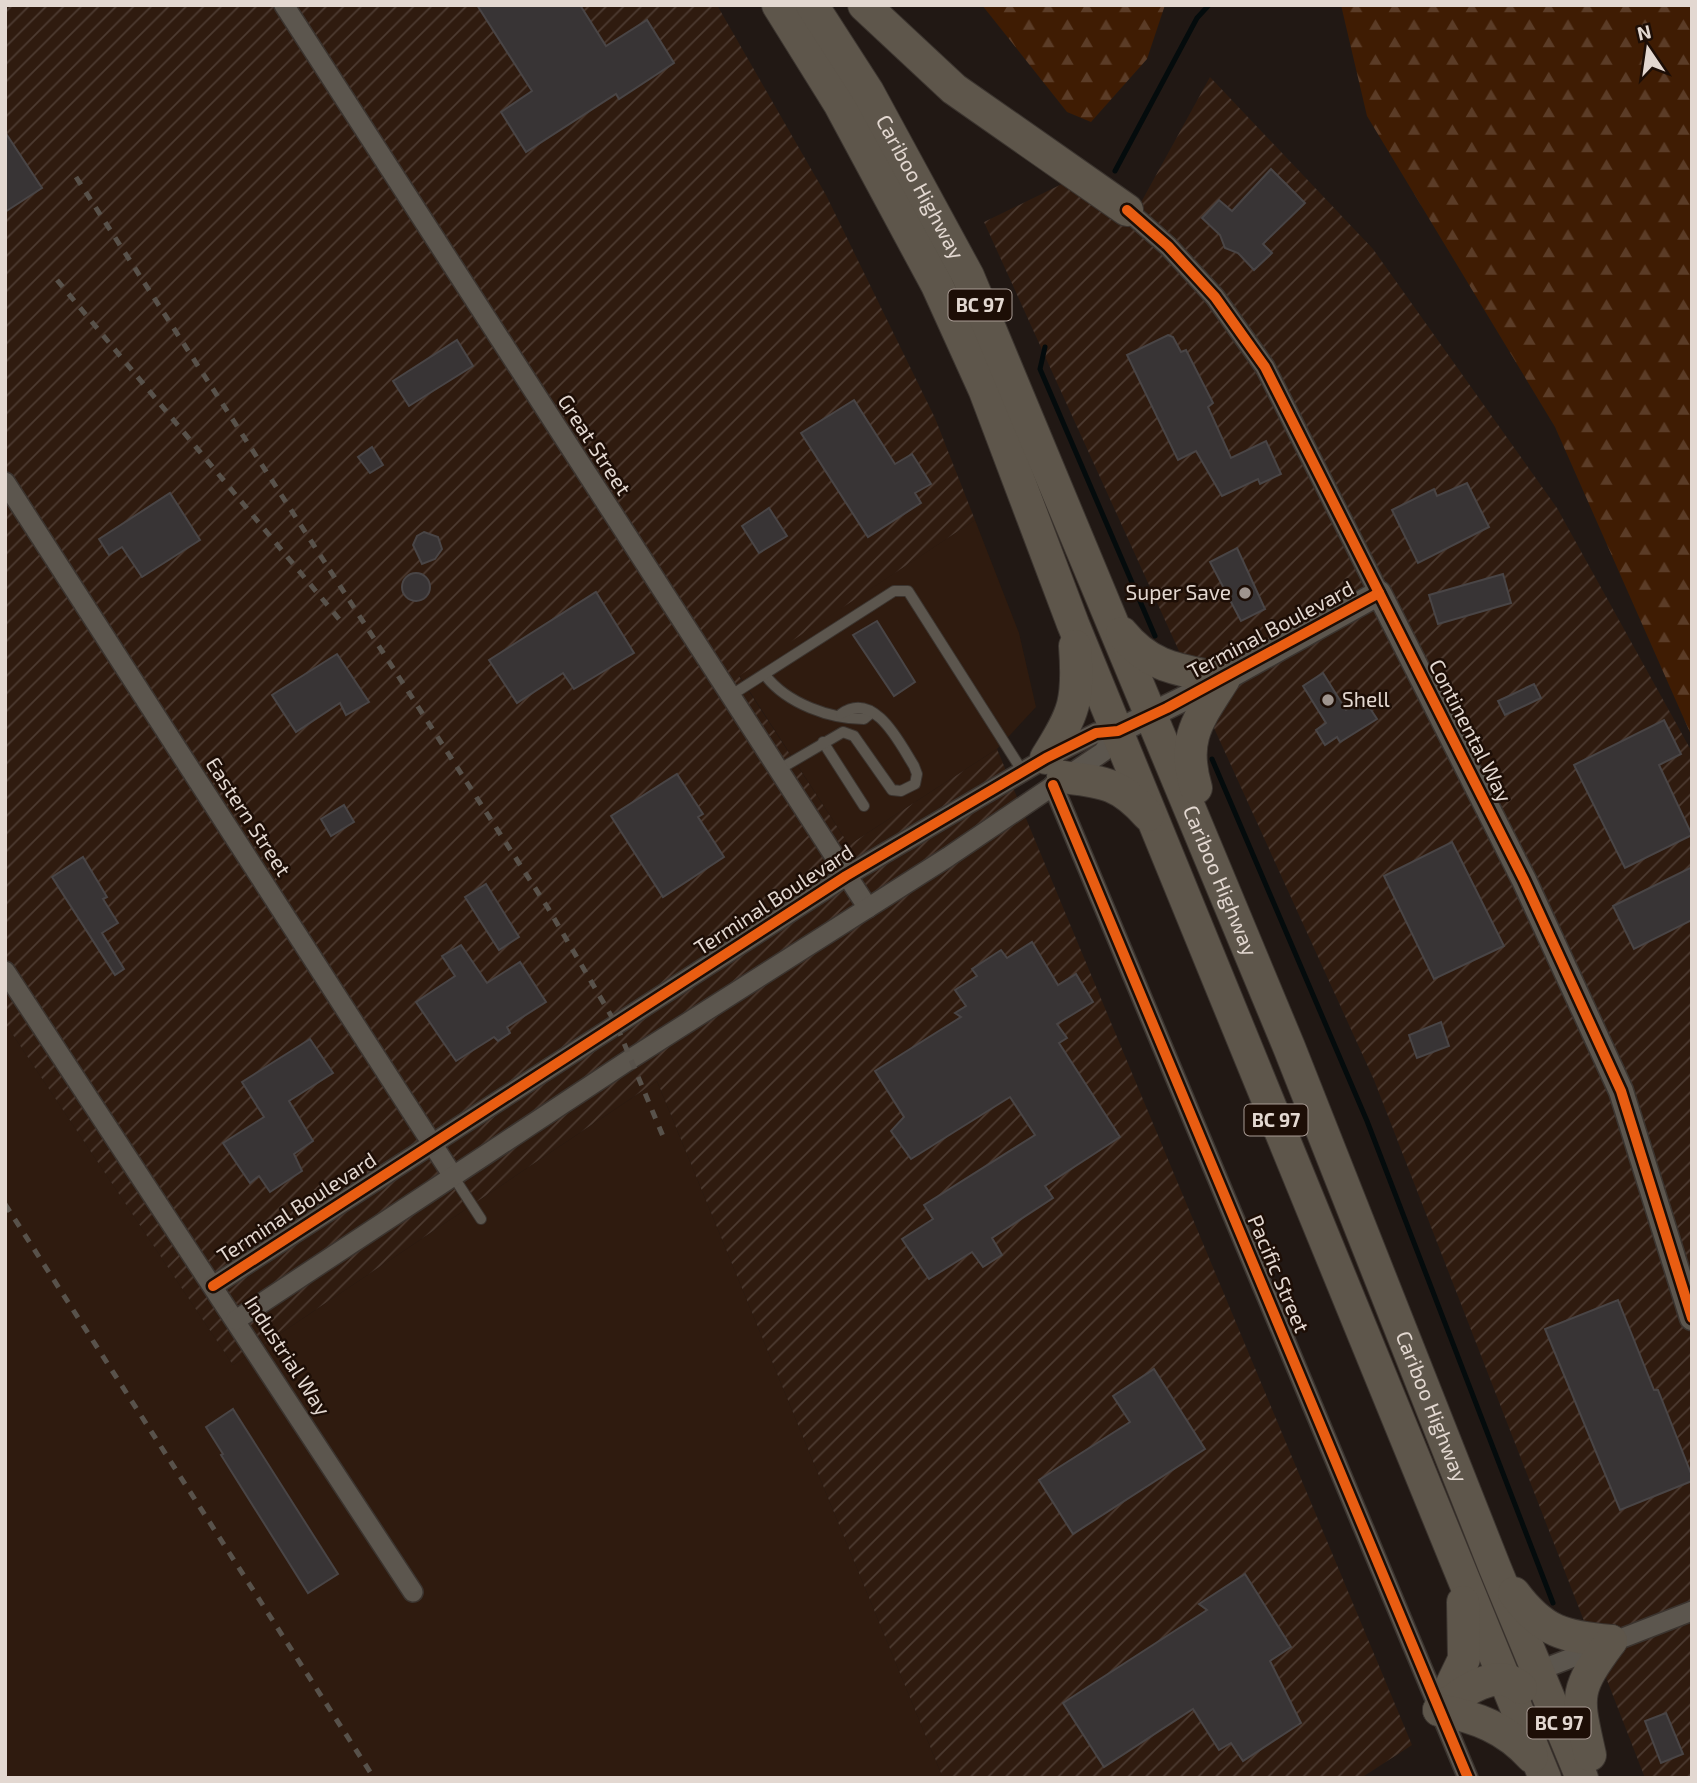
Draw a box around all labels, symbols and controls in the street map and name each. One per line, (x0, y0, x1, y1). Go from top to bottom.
north arrow (1613, 14, 1683, 84)
text: N (1635, 19, 1653, 45)
street label: Cariboo Highway (872, 110, 971, 263)
road number: BC 97 (948, 290, 1012, 320)
street label: Great Street (553, 389, 637, 499)
street label: Terminal Boulevard (1183, 574, 1358, 683)
place label: Super Save (1126, 579, 1231, 604)
marker: Super Save (1237, 585, 1253, 601)
street label: Continental Way (1425, 655, 1518, 806)
place label: Shell (1342, 686, 1390, 711)
marker: Shell (1320, 692, 1336, 708)
street label: Eastern Street (201, 752, 297, 880)
street label: Cariboo Highway (1179, 801, 1264, 959)
street label: Terminal Boulevard (689, 838, 857, 959)
road number: BC 97 (1244, 1104, 1308, 1136)
street label: Terminal Boulevard (212, 1146, 380, 1267)
street label: Pacific Street (1243, 1211, 1315, 1336)
street label: Industrial Way (240, 1291, 336, 1420)
street label: Cariboo Highway (1391, 1327, 1474, 1486)
road number: BC 97 (1528, 1708, 1590, 1738)

